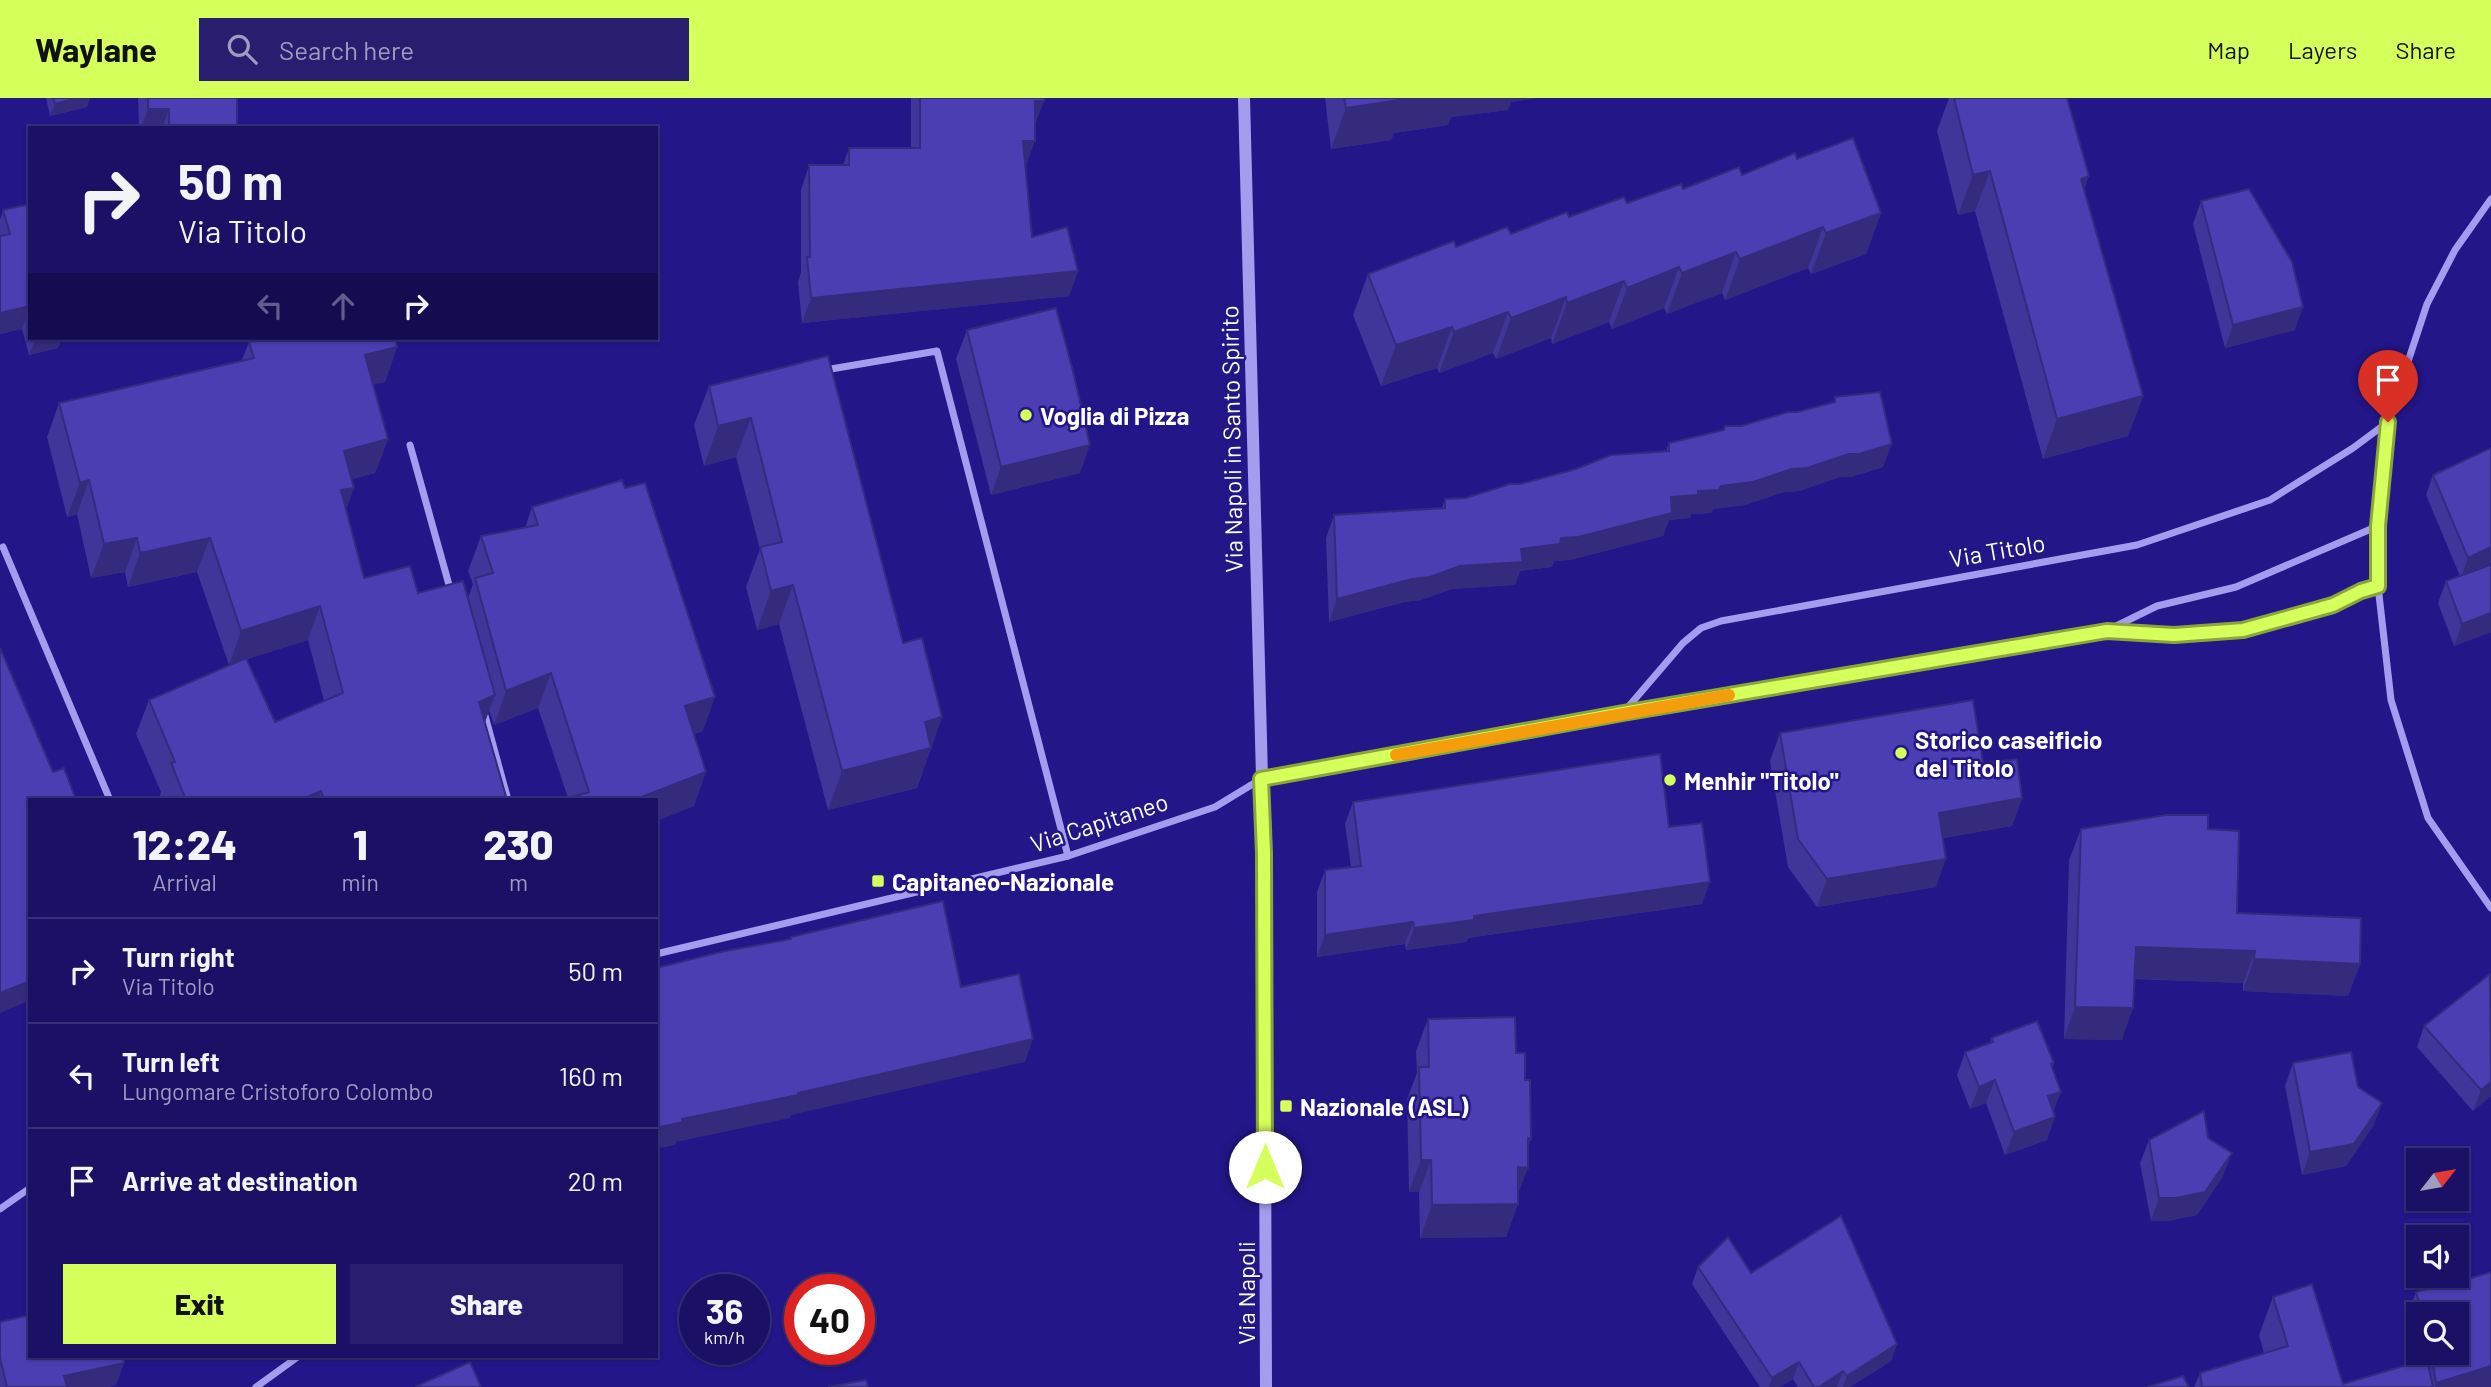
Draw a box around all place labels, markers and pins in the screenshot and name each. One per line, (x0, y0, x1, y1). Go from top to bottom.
pin (2358, 350, 2418, 422)
place label: Voglia di Pizza (1040, 401, 1189, 430)
marker: Voglia di Pizza (1018, 407, 1034, 423)
place label: Storico caseificio del Titolo (1915, 725, 2102, 782)
marker: Storico caseificio del Titolo (1893, 745, 1909, 761)
place label: Menhir "Titolo" (1684, 766, 1839, 795)
marker: Menhir "Titolo" (1662, 772, 1678, 788)
place label: Capitaneo-Nazionale (892, 867, 1114, 896)
marker: Capitaneo-Nazionale (870, 873, 886, 889)
place label: Nazionale (ASL) (1300, 1092, 1469, 1121)
marker: Nazionale (ASL) (1278, 1098, 1294, 1114)

